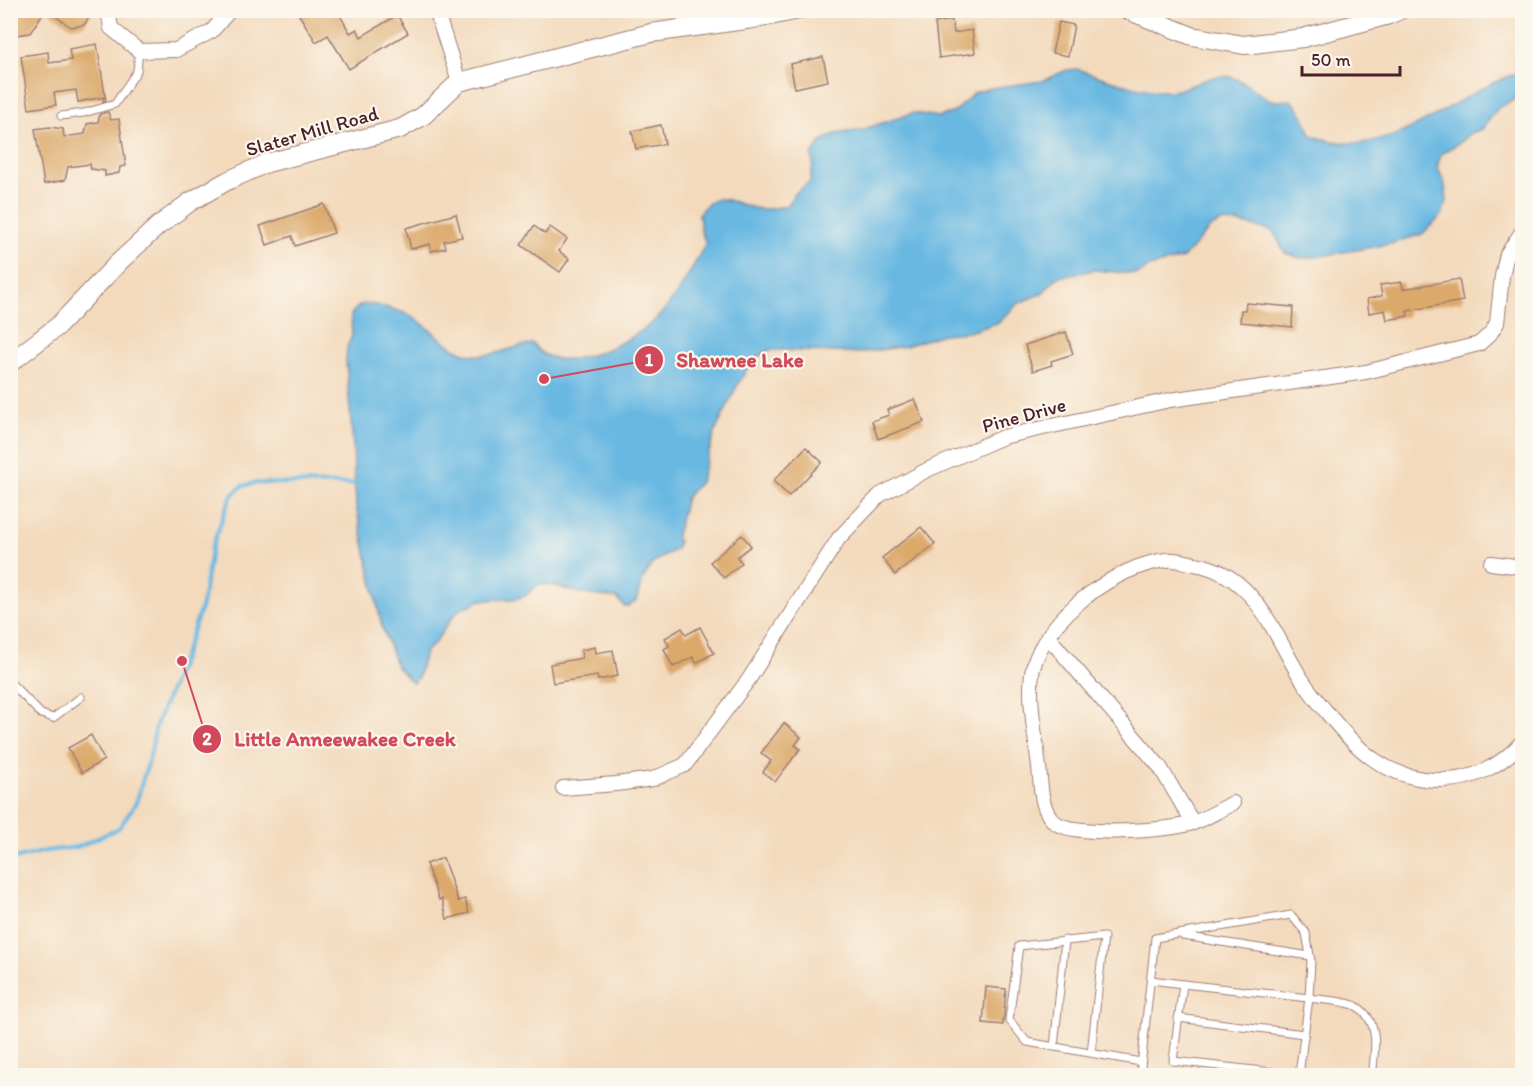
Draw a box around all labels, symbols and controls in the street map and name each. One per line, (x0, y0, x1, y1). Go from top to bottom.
scale bar (1302, 39, 1400, 77)
text: 50 m (1311, 49, 1351, 71)
street label: Slater Mill Road (243, 101, 381, 161)
callout: Shawnee Lake (634, 341, 816, 380)
text: Shawnee Lake (676, 347, 804, 372)
text: 1 (645, 349, 654, 371)
street label: Pine Drive (979, 392, 1069, 438)
callout: Little Anneewakee Creek (192, 719, 467, 758)
text: Little Anneewakee Creek (234, 726, 457, 751)
text: 2 (202, 728, 212, 750)

